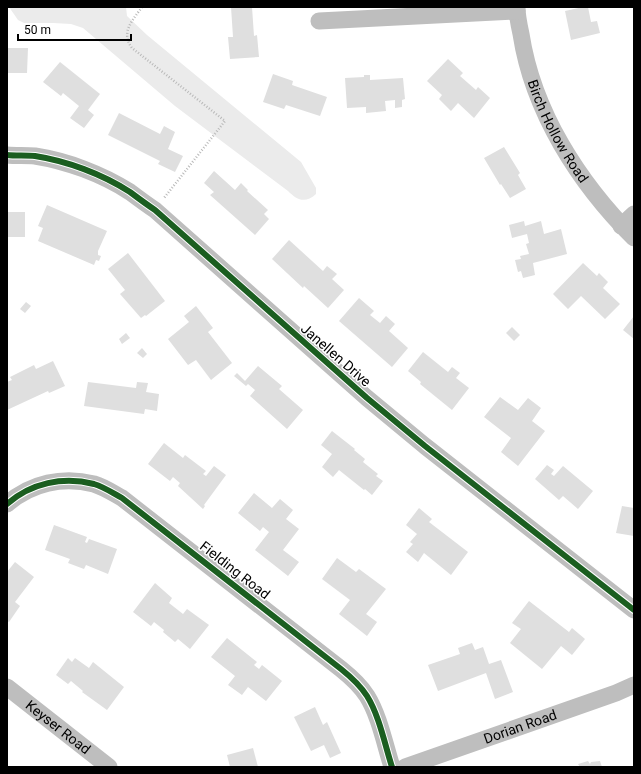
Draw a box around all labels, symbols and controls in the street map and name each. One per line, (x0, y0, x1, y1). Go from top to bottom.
scale bar (18, 16, 131, 42)
text: 50 m (24, 23, 51, 37)
street label: Birch Hollow Road (525, 78, 592, 186)
street label: Janellen Drive (298, 320, 374, 390)
street label: Fielding Road (197, 538, 273, 602)
street label: Keyser Road (23, 697, 94, 757)
street label: Dorian Road (481, 706, 559, 747)

